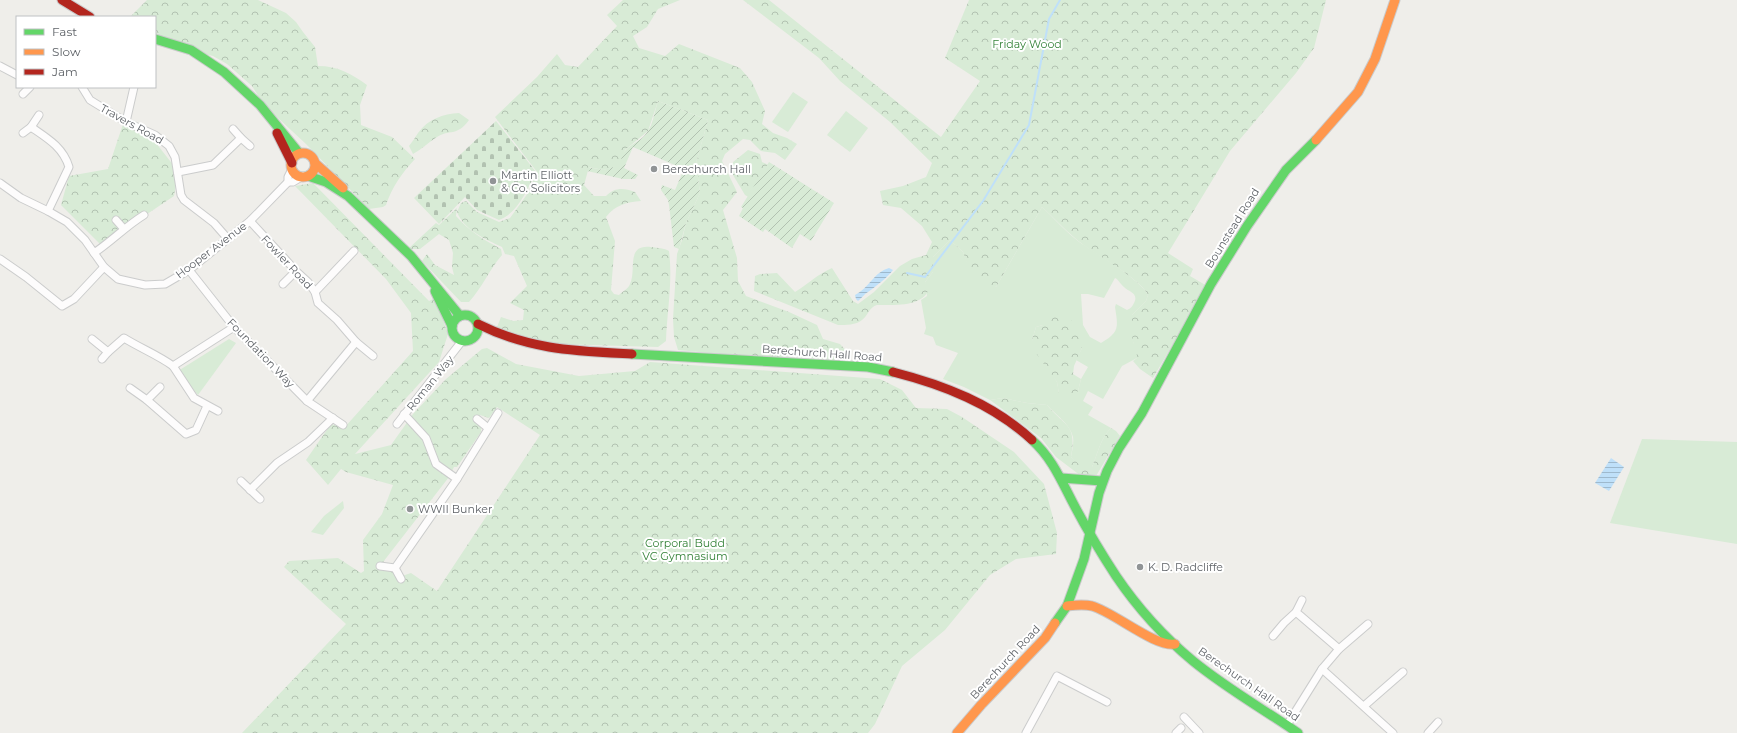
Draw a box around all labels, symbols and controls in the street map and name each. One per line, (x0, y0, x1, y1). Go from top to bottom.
legend (16, 16, 156, 88)
text: Fast (52, 24, 77, 39)
park label: Friday Wood (992, 37, 1062, 51)
text: Slow (52, 44, 81, 59)
text: Jam (51, 64, 78, 79)
street label: Travers Road (98, 101, 166, 147)
place label: Berechurch Hall (662, 162, 751, 176)
marker: Berechurch Hall (649, 164, 659, 174)
place label: Martin Elliott & Co. Solicitors (501, 168, 581, 195)
marker: Martin Elliott & Co. Solicitors (488, 176, 498, 186)
street label: Bounstead Road (1202, 185, 1262, 271)
street label: Hooper Avenue (173, 218, 250, 281)
street label: Fowler Road (258, 232, 316, 292)
street label: Foundation Way (224, 315, 298, 391)
street label: Berechurch Hall Road (761, 342, 883, 364)
street label: Roman Way (403, 352, 457, 414)
place label: WWII Bunker (418, 502, 492, 516)
marker: WWII Bunker (405, 504, 415, 514)
park label: Corporal Budd VC Gymnasium (642, 536, 728, 563)
place label: K. D. Radcliffe (1148, 560, 1223, 574)
marker: K. D. Radcliffe (1135, 562, 1145, 572)
street label: Berechurch Road (967, 622, 1043, 702)
street label: Berechurch Hall Road (1196, 644, 1302, 724)

